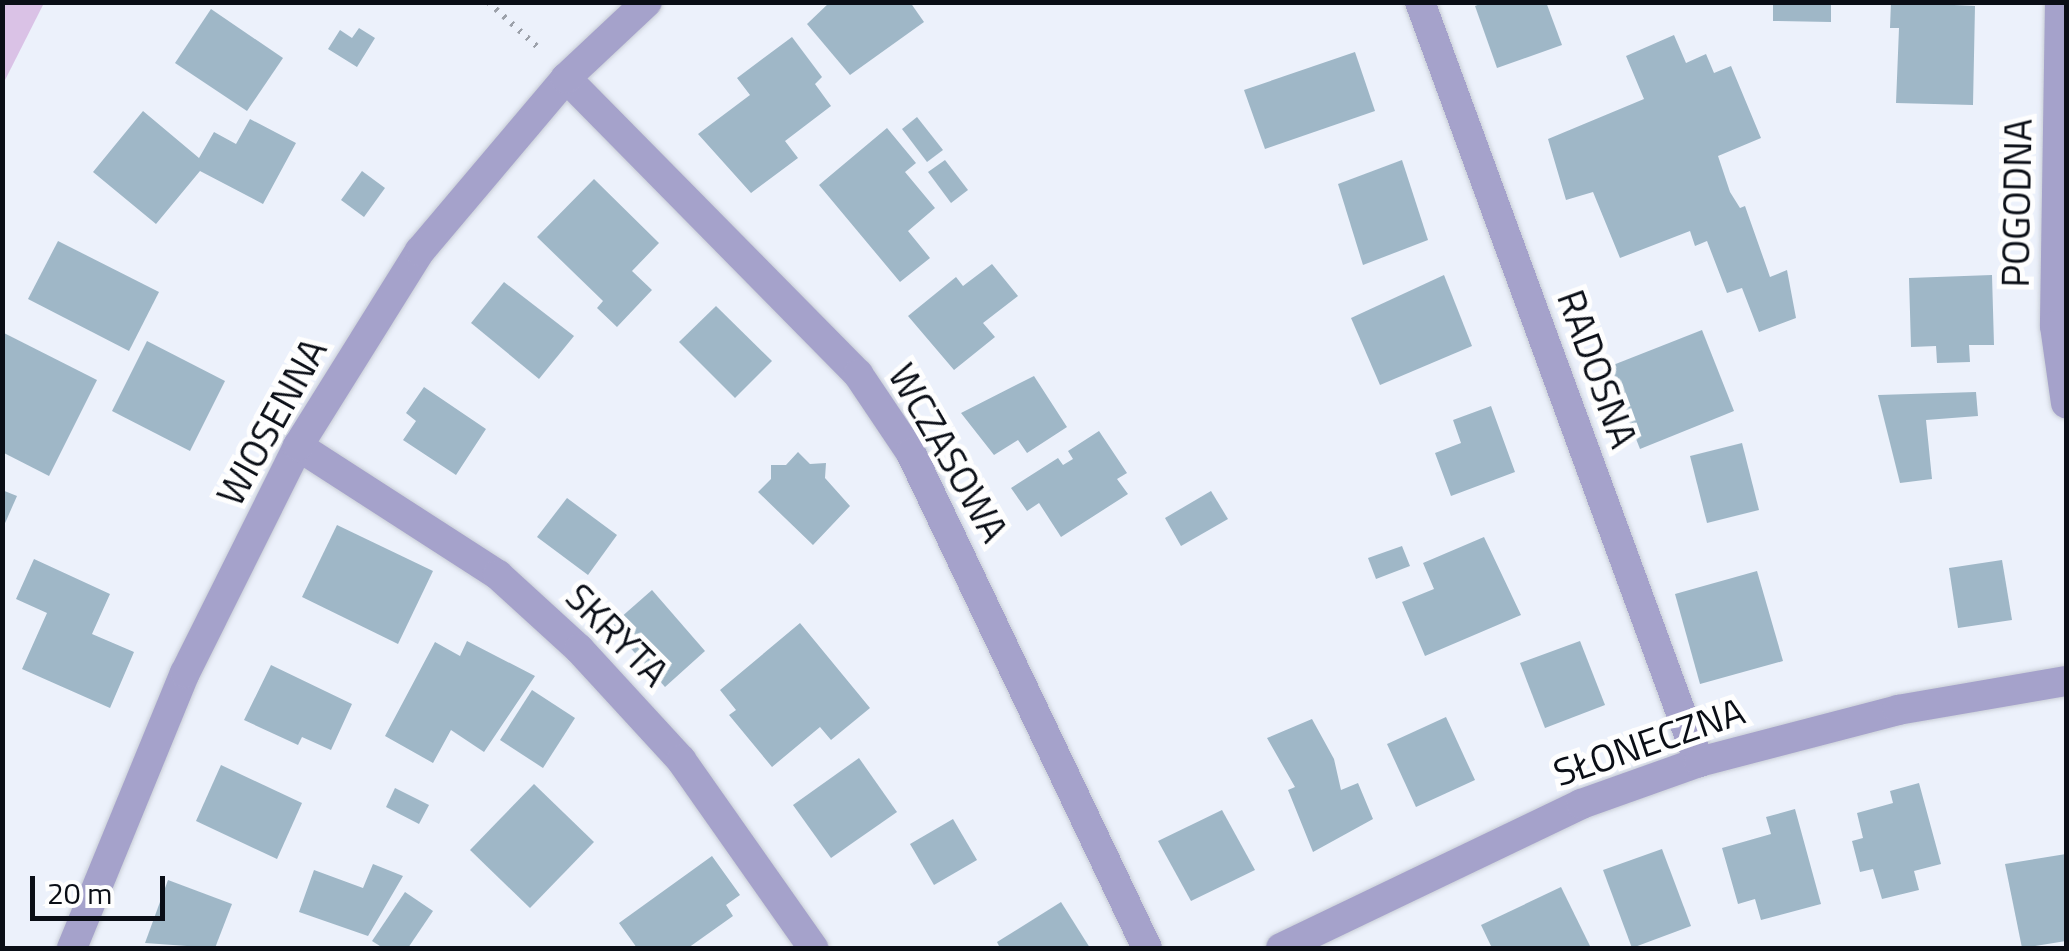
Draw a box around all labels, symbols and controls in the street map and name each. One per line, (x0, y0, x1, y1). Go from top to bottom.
street label: POGODNA (1993, 118, 2041, 288)
street label: RADOSNA (1547, 284, 1647, 454)
street label: WIOSENNA (208, 331, 336, 513)
street label: WCZASOWA (879, 356, 1017, 550)
street label: SKRYTA (556, 574, 678, 696)
street label: SŁONECZNA (1547, 688, 1751, 796)
scale bar (35, 856, 170, 918)
text: 20 m (47, 870, 112, 916)

